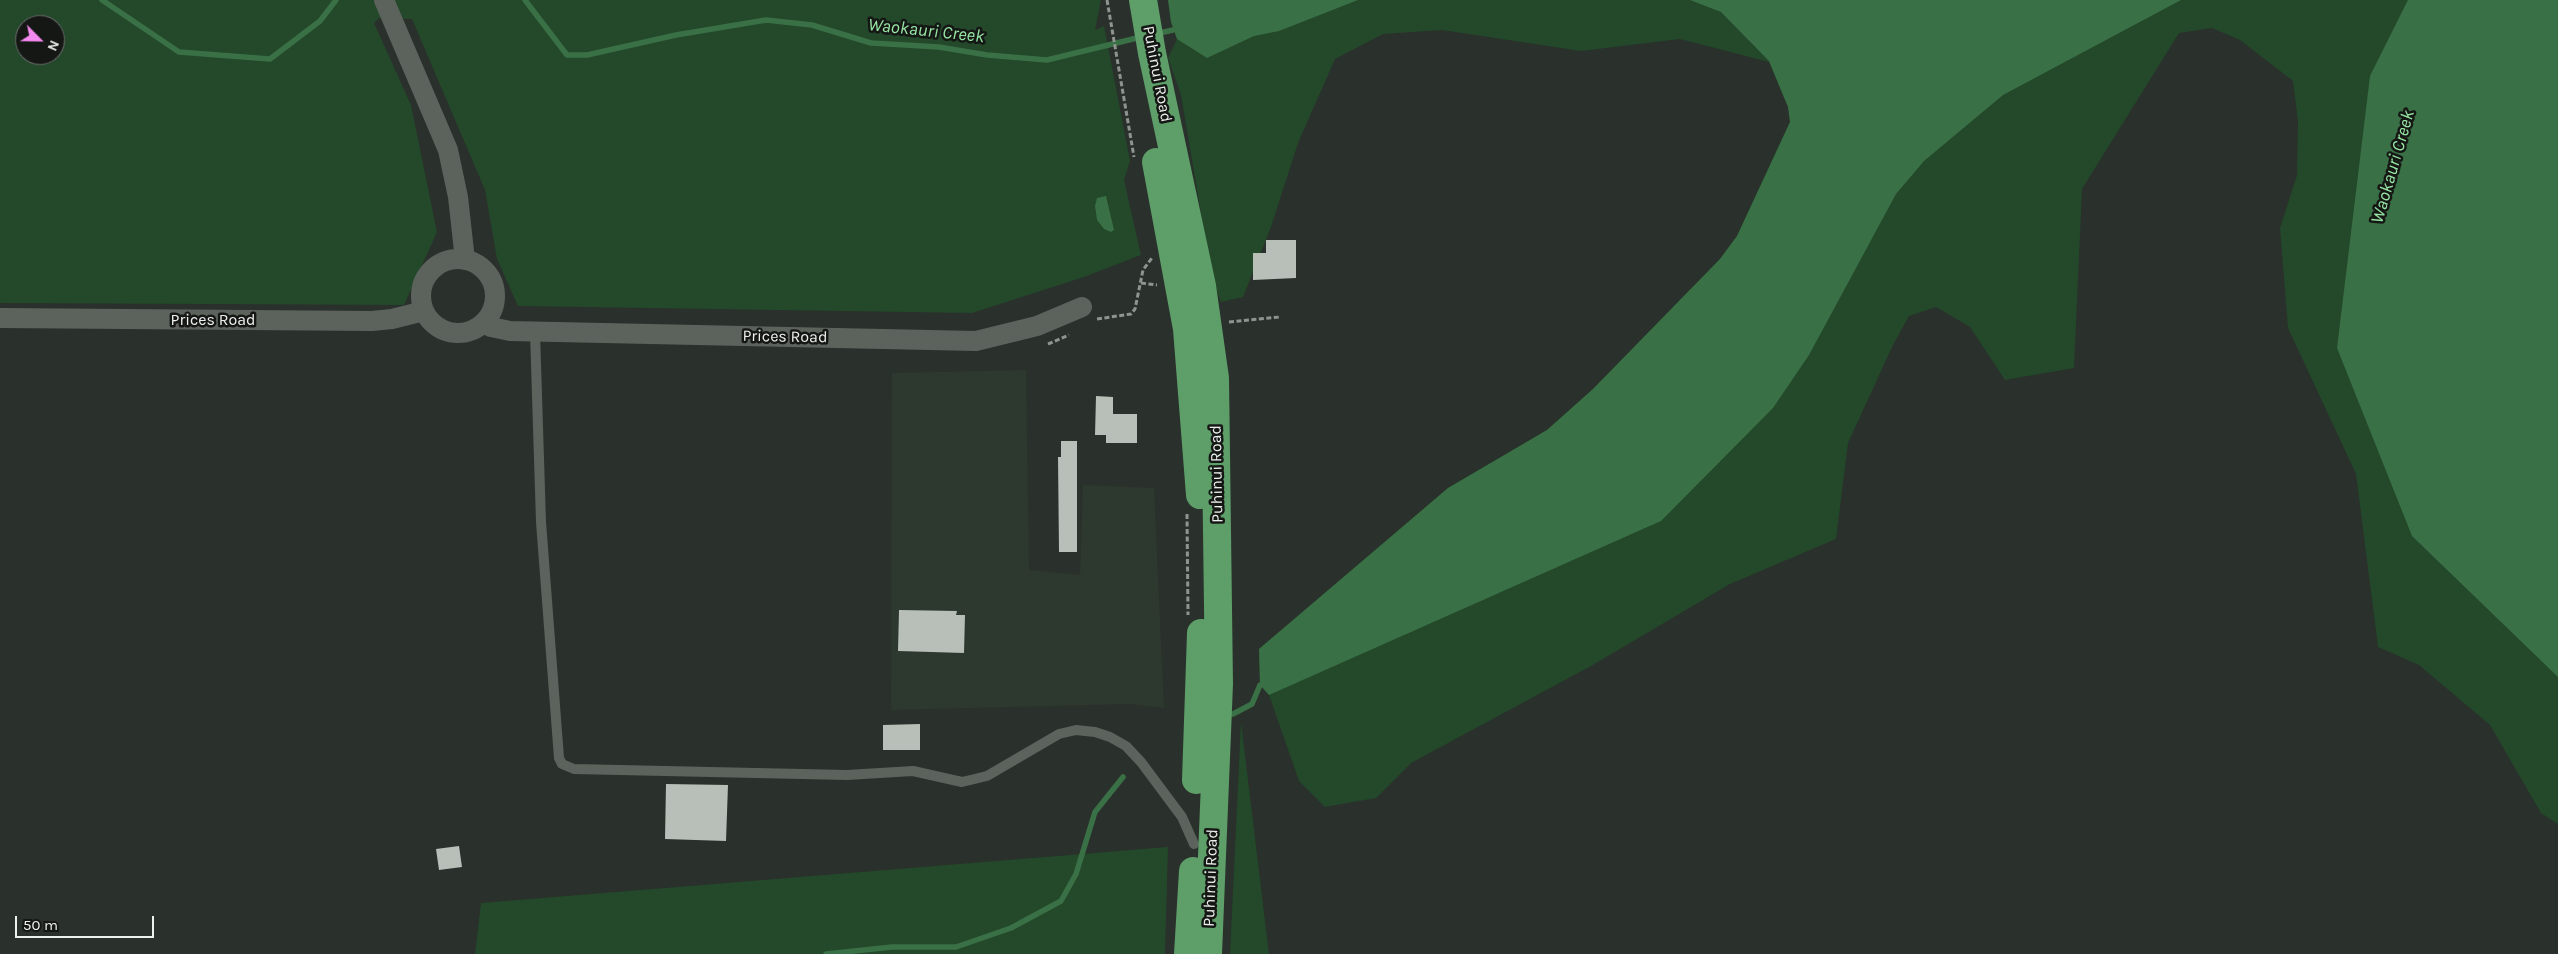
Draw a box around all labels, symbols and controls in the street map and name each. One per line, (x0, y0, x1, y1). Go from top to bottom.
water label: Waokauri Creek (867, 14, 985, 48)
north arrow (15, 15, 65, 65)
street label: Puhinui Road (1138, 24, 1176, 124)
text: N (44, 38, 63, 54)
water label: Waokauri Creek (2367, 108, 2419, 226)
street label: Prices Road (171, 310, 255, 330)
street label: Prices Road (742, 327, 828, 347)
street label: Puhinui Road (1207, 425, 1227, 523)
street label: Puhinui Road (1200, 829, 1222, 927)
scale bar (18, 906, 156, 938)
text: 50 m (23, 916, 58, 934)

